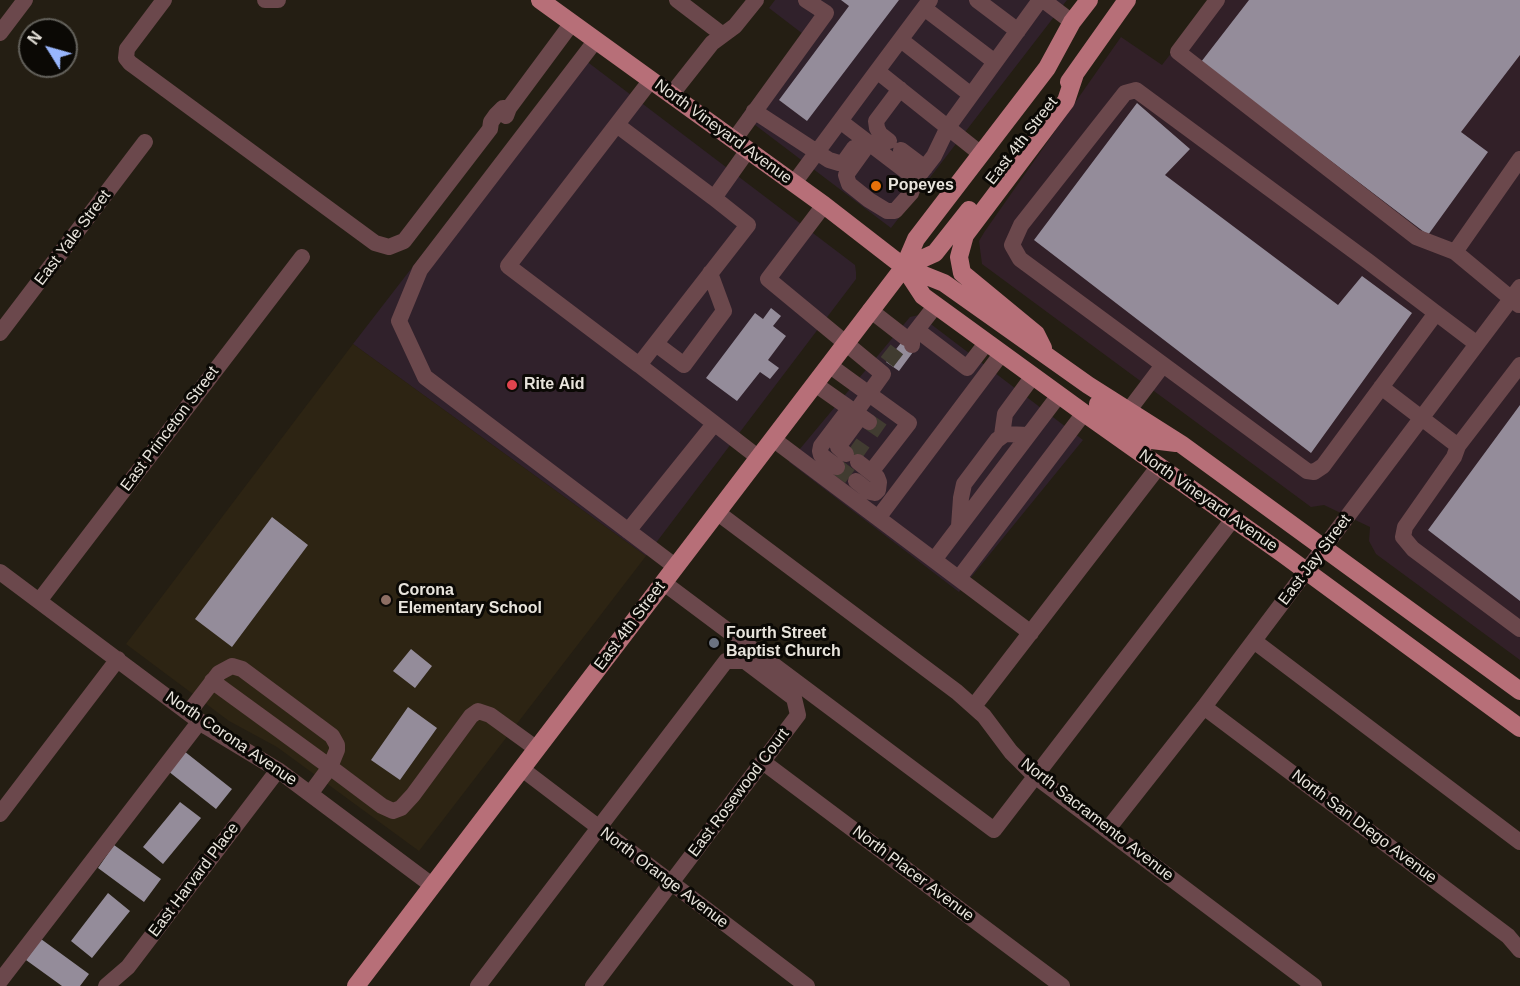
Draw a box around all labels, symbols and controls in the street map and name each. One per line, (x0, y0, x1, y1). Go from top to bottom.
north arrow (18, 18, 78, 78)
text: N (25, 28, 45, 48)
street label: North Vineyard Avenue (651, 76, 795, 188)
street label: East 4th Street (982, 93, 1062, 189)
place label: Popeyes (888, 176, 954, 196)
marker: Popeyes (869, 179, 883, 193)
street label: East Yale Street (31, 187, 115, 289)
street label: East Princeton Street (117, 363, 223, 495)
place label: Rite Aid (524, 375, 584, 395)
marker: Rite Aid (505, 378, 519, 392)
street label: North Vineyard Avenue (1135, 446, 1281, 556)
street label: East Jay Street (1275, 511, 1355, 609)
street label: East 4th Street (590, 578, 670, 674)
place label: Corona Elementary School (398, 581, 542, 619)
marker: Corona Elementary School (379, 593, 393, 607)
place label: Fourth Street Baptist Church (726, 624, 841, 662)
marker: Fourth Street Baptist Church (707, 636, 721, 650)
street label: North Corona Avenue (162, 688, 300, 790)
street label: East Rosewood Court (685, 725, 793, 861)
street label: North Sacramento Avenue (1017, 754, 1177, 886)
street label: North San Diego Avenue (1288, 766, 1440, 888)
street label: East Harvard Place (145, 819, 243, 941)
street label: North Placer Avenue (848, 822, 978, 926)
street label: North Orange Avenue (596, 824, 732, 932)

